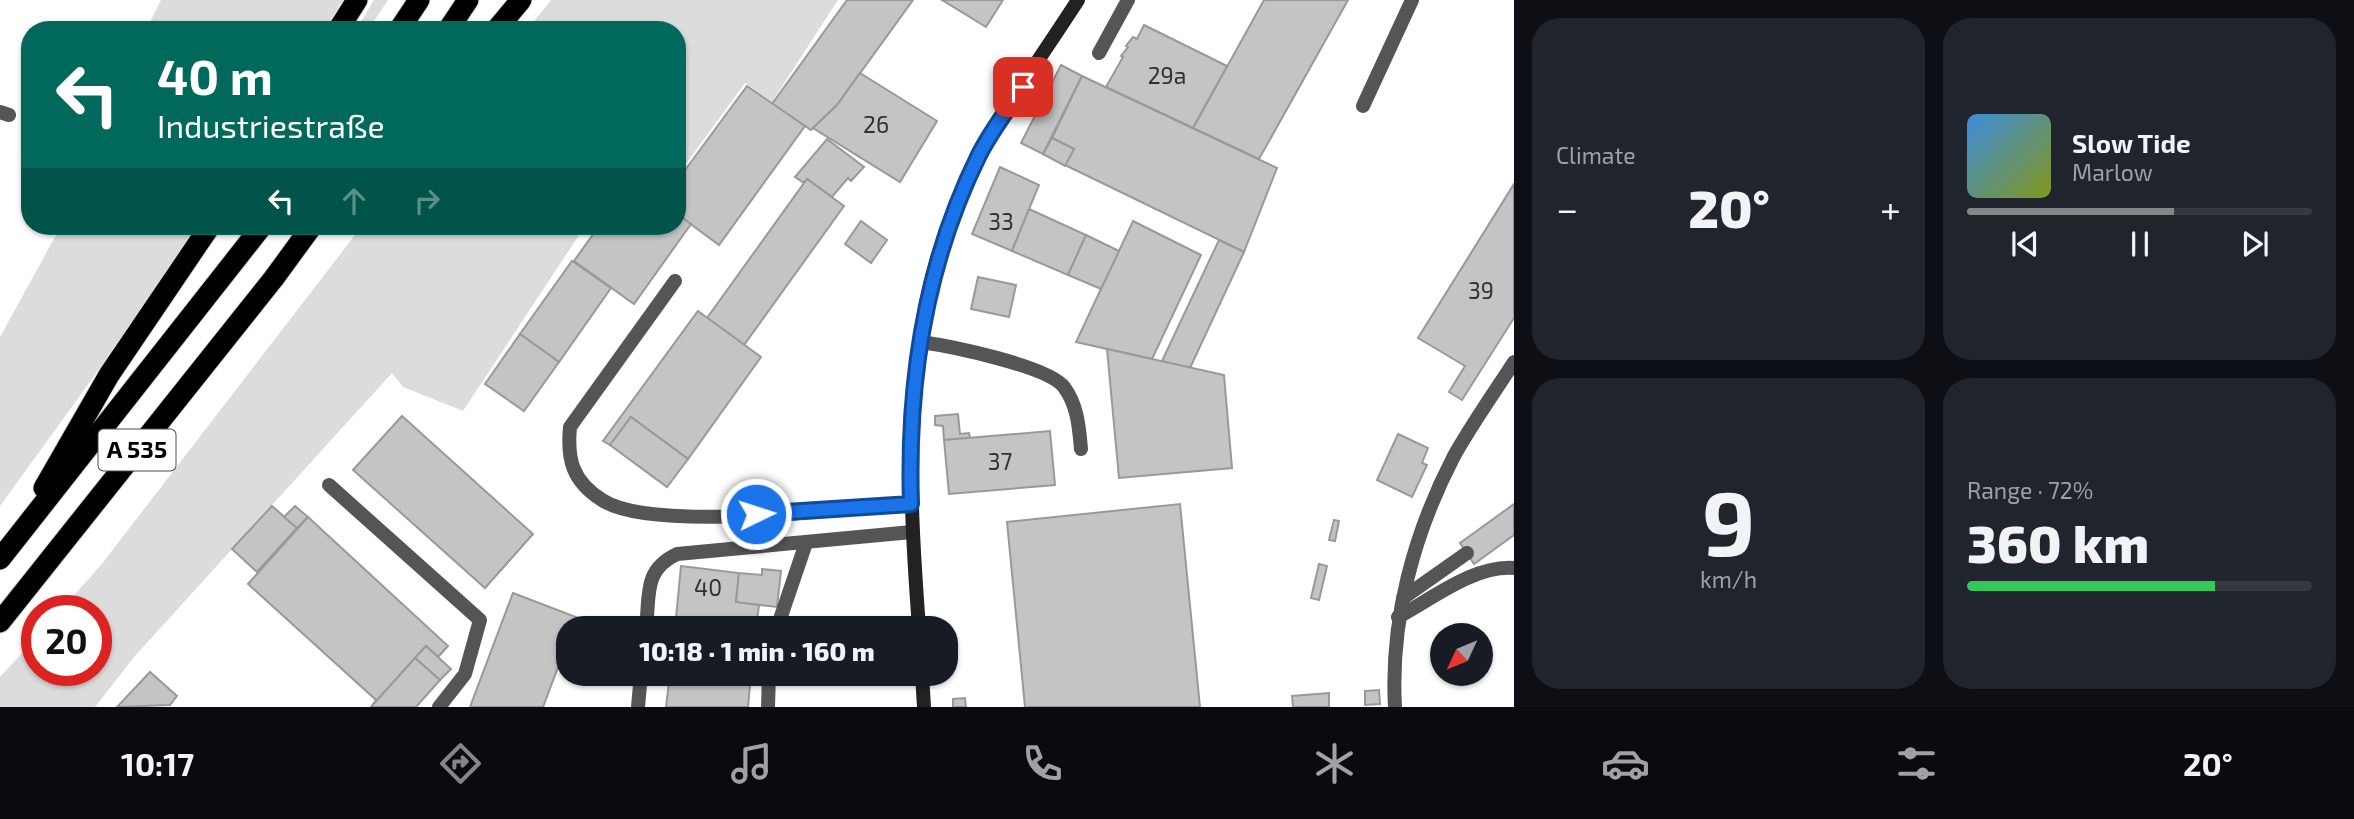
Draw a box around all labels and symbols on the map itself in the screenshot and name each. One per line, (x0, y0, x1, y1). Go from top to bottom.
pin (993, 57, 1053, 117)
house number: 29a (1148, 61, 1186, 89)
house number: 26 (863, 110, 889, 138)
house number: 33 (988, 207, 1014, 235)
house number: 39 (1468, 276, 1494, 304)
road number: A 535 (99, 430, 176, 471)
house number: 37 (988, 447, 1012, 475)
position arrow (719, 477, 793, 551)
house number: 40 (694, 573, 722, 601)
speed limit sign: 20 (21, 595, 112, 686)
north arrow (1430, 623, 1493, 686)

